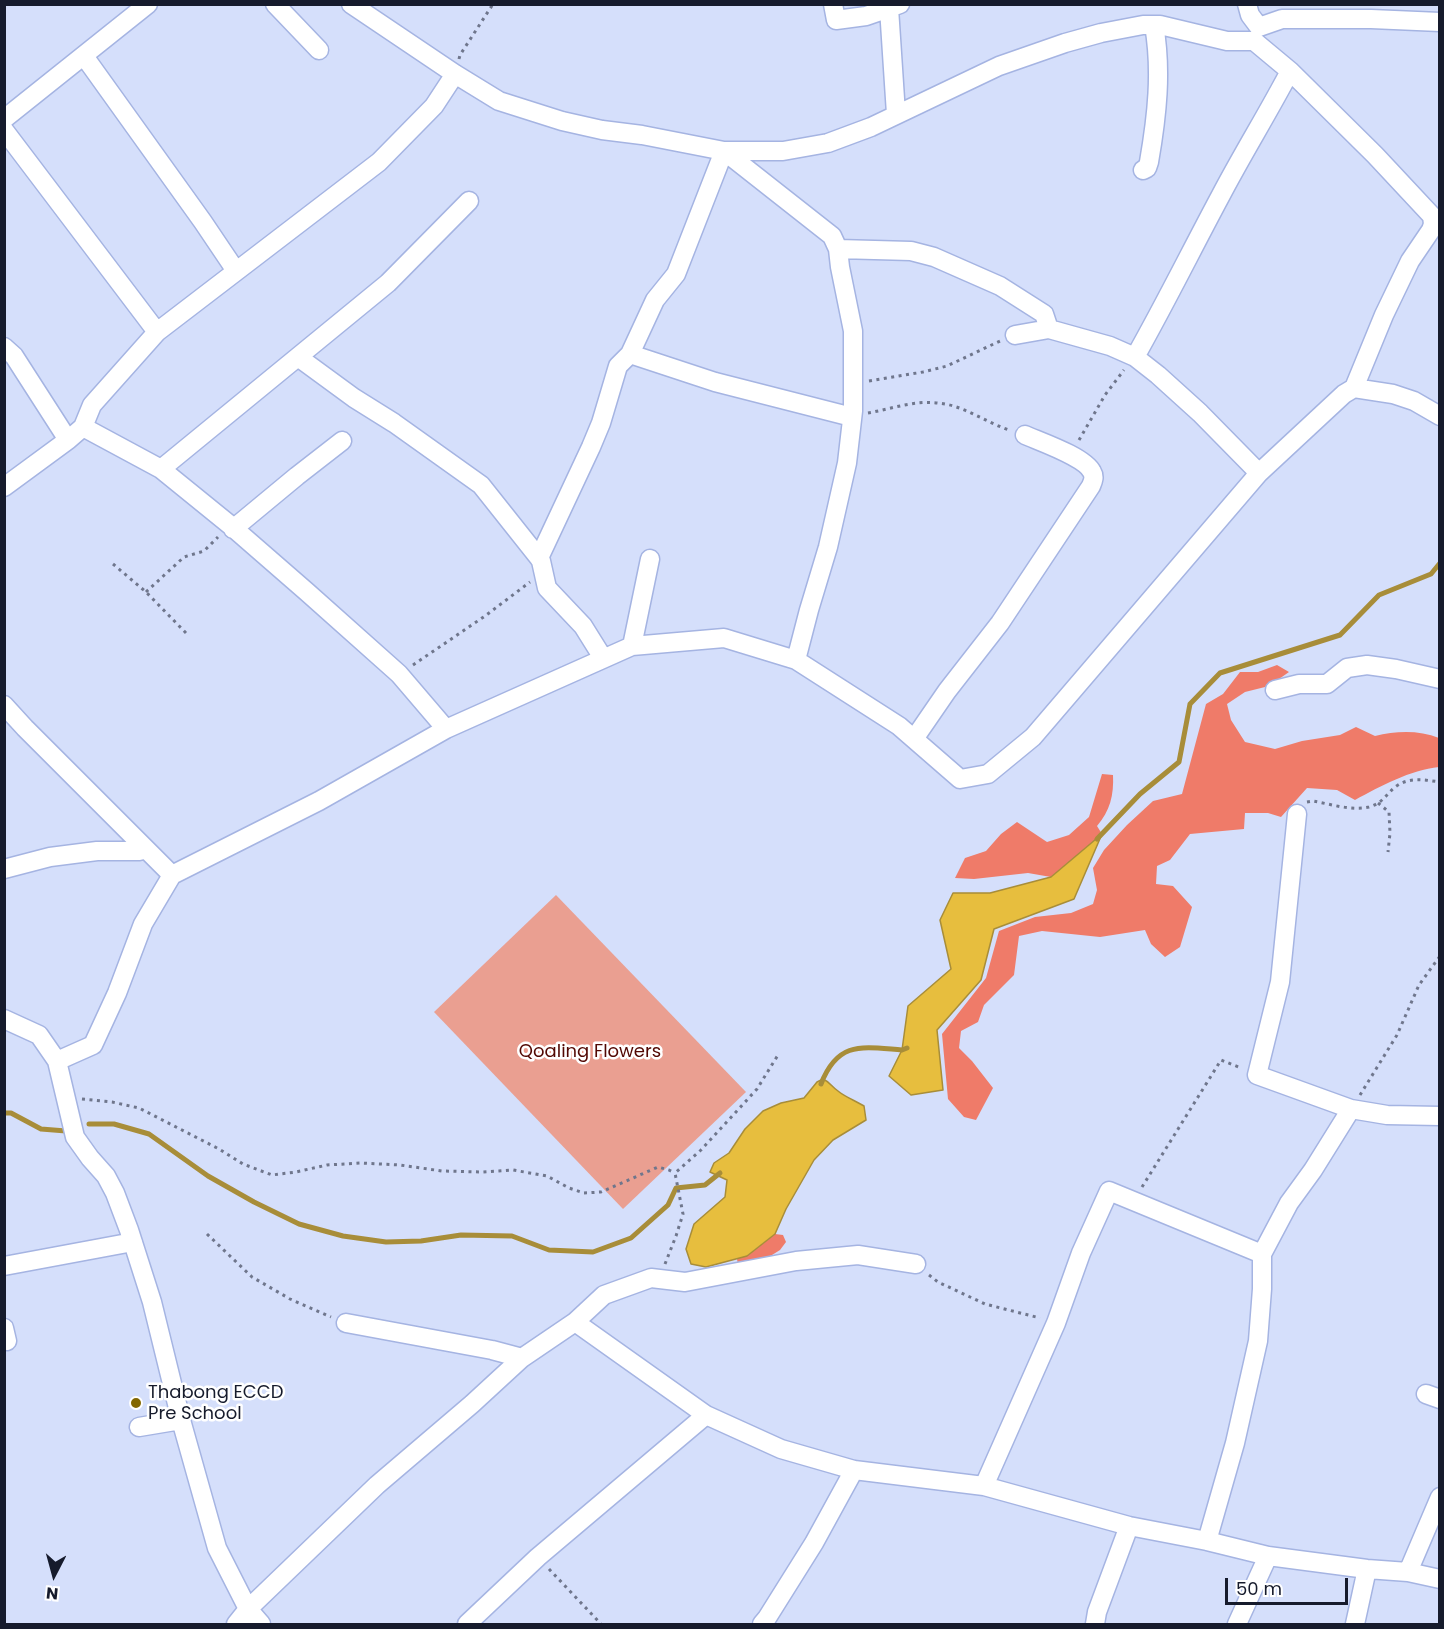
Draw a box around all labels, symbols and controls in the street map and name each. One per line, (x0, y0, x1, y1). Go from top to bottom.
park label: Qoaling Flowers (519, 1041, 661, 1063)
place label: Thabong ECCD Pre School (148, 1382, 283, 1424)
marker: Thabong ECCD Pre School (129, 1396, 143, 1410)
north arrow (24, 1545, 84, 1605)
scale bar (1228, 1566, 1351, 1604)
text: 50 m (1236, 1576, 1282, 1601)
text: N (45, 1581, 59, 1605)

